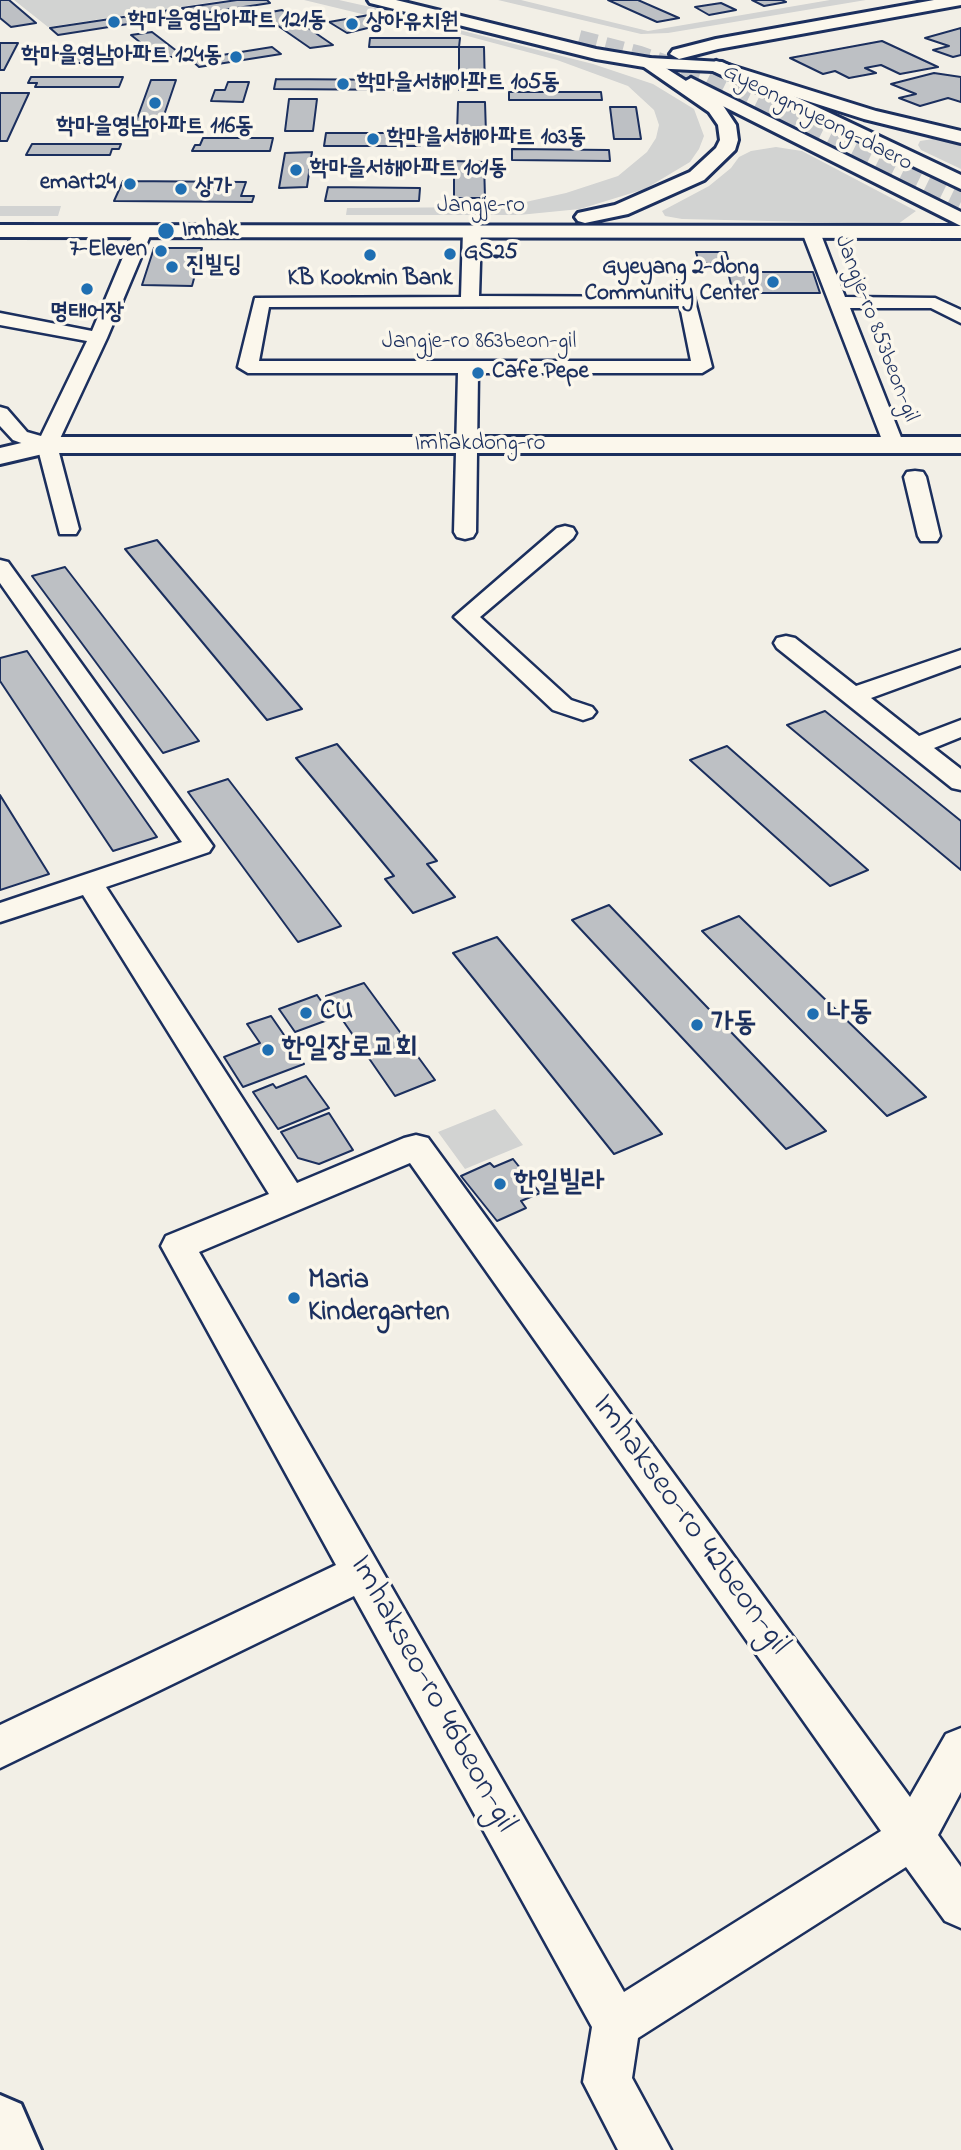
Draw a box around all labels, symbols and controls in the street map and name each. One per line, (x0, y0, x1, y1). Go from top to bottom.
place label: 학마을영남아파트 121동 (128, 8, 326, 36)
place label: 상아유치원 (366, 10, 459, 38)
marker: 학마을영남아파트 121동 (106, 14, 122, 30)
marker: 상아유치원 (344, 16, 360, 32)
place label: 학마을영남아파트 124동 (21, 43, 222, 71)
marker: 학마을영남아파트 124동 (228, 49, 244, 65)
street label: Gyeongmyeong-daero (718, 59, 916, 179)
place label: 학마을서해아파트 105동 (357, 70, 560, 98)
marker: 학마을서해아파트 105동 (335, 76, 351, 92)
marker: 학마을영남아파트 116동 (147, 95, 163, 111)
place label: 학마을영남아파트 116동 (56, 114, 254, 142)
place label: 학마을서해아파트 103동 (387, 125, 586, 153)
marker: 학마을서해아파트 103동 (365, 131, 381, 147)
place label: 학마을서해아파트 101동 (310, 156, 507, 184)
marker: 학마을서해아파트 101동 (288, 162, 304, 178)
place label: emart24 (40, 170, 116, 198)
place label: 상가 (195, 175, 232, 203)
marker: emart24 (122, 176, 138, 192)
marker: 상가 (173, 181, 189, 197)
street label: Jangje-ro (437, 193, 525, 221)
place label: Imhak (182, 217, 239, 245)
marker: Imhak (156, 221, 176, 241)
street label: Jangje-ro 853beon-gil (827, 232, 923, 426)
place label: 7-Eleven (70, 237, 147, 265)
place label: GS25 (464, 240, 518, 268)
marker: 7-Eleven (153, 243, 169, 259)
marker: GS25 (442, 246, 458, 262)
marker: KB Kookmin Bank (362, 247, 378, 263)
place label: 진빌딩 (186, 253, 242, 281)
place label: Gyeyang 2-dong Community Center (584, 255, 759, 309)
marker: 진빌딩 (164, 259, 180, 275)
place label: KB Kookmin Bank (287, 266, 453, 294)
marker: Gyeyang 2-dong Community Center (765, 274, 781, 290)
marker: 명태어장 (79, 281, 95, 297)
place label: 명태어장 (50, 300, 124, 328)
street label: Jangje-ro 863beon-gil (382, 329, 576, 357)
place label: Cafe Pepe (492, 359, 589, 387)
marker: Cafe Pepe (470, 365, 486, 381)
street label: Imhakdong-ro (415, 431, 545, 459)
place label: CU (320, 996, 353, 1030)
place label: 나동 (827, 997, 872, 1031)
marker: CU (298, 1005, 314, 1021)
marker: 나동 (805, 1006, 821, 1022)
place label: 가동 (711, 1008, 756, 1042)
marker: 가동 (689, 1017, 705, 1033)
place label: 한일장로교회 (282, 1033, 417, 1067)
marker: 한일장로교회 (260, 1042, 276, 1058)
place label: 한일빌라 (514, 1167, 604, 1201)
marker: 한일빌라 (492, 1176, 508, 1192)
place label: Maria Kindergarten (308, 1265, 450, 1331)
marker: Maria Kindergarten (286, 1290, 302, 1306)
street label: Imhakseo-ro 42beon-gil (581, 1388, 797, 1664)
street label: Imhakseo-ro 46beon-gil (338, 1550, 524, 1840)

